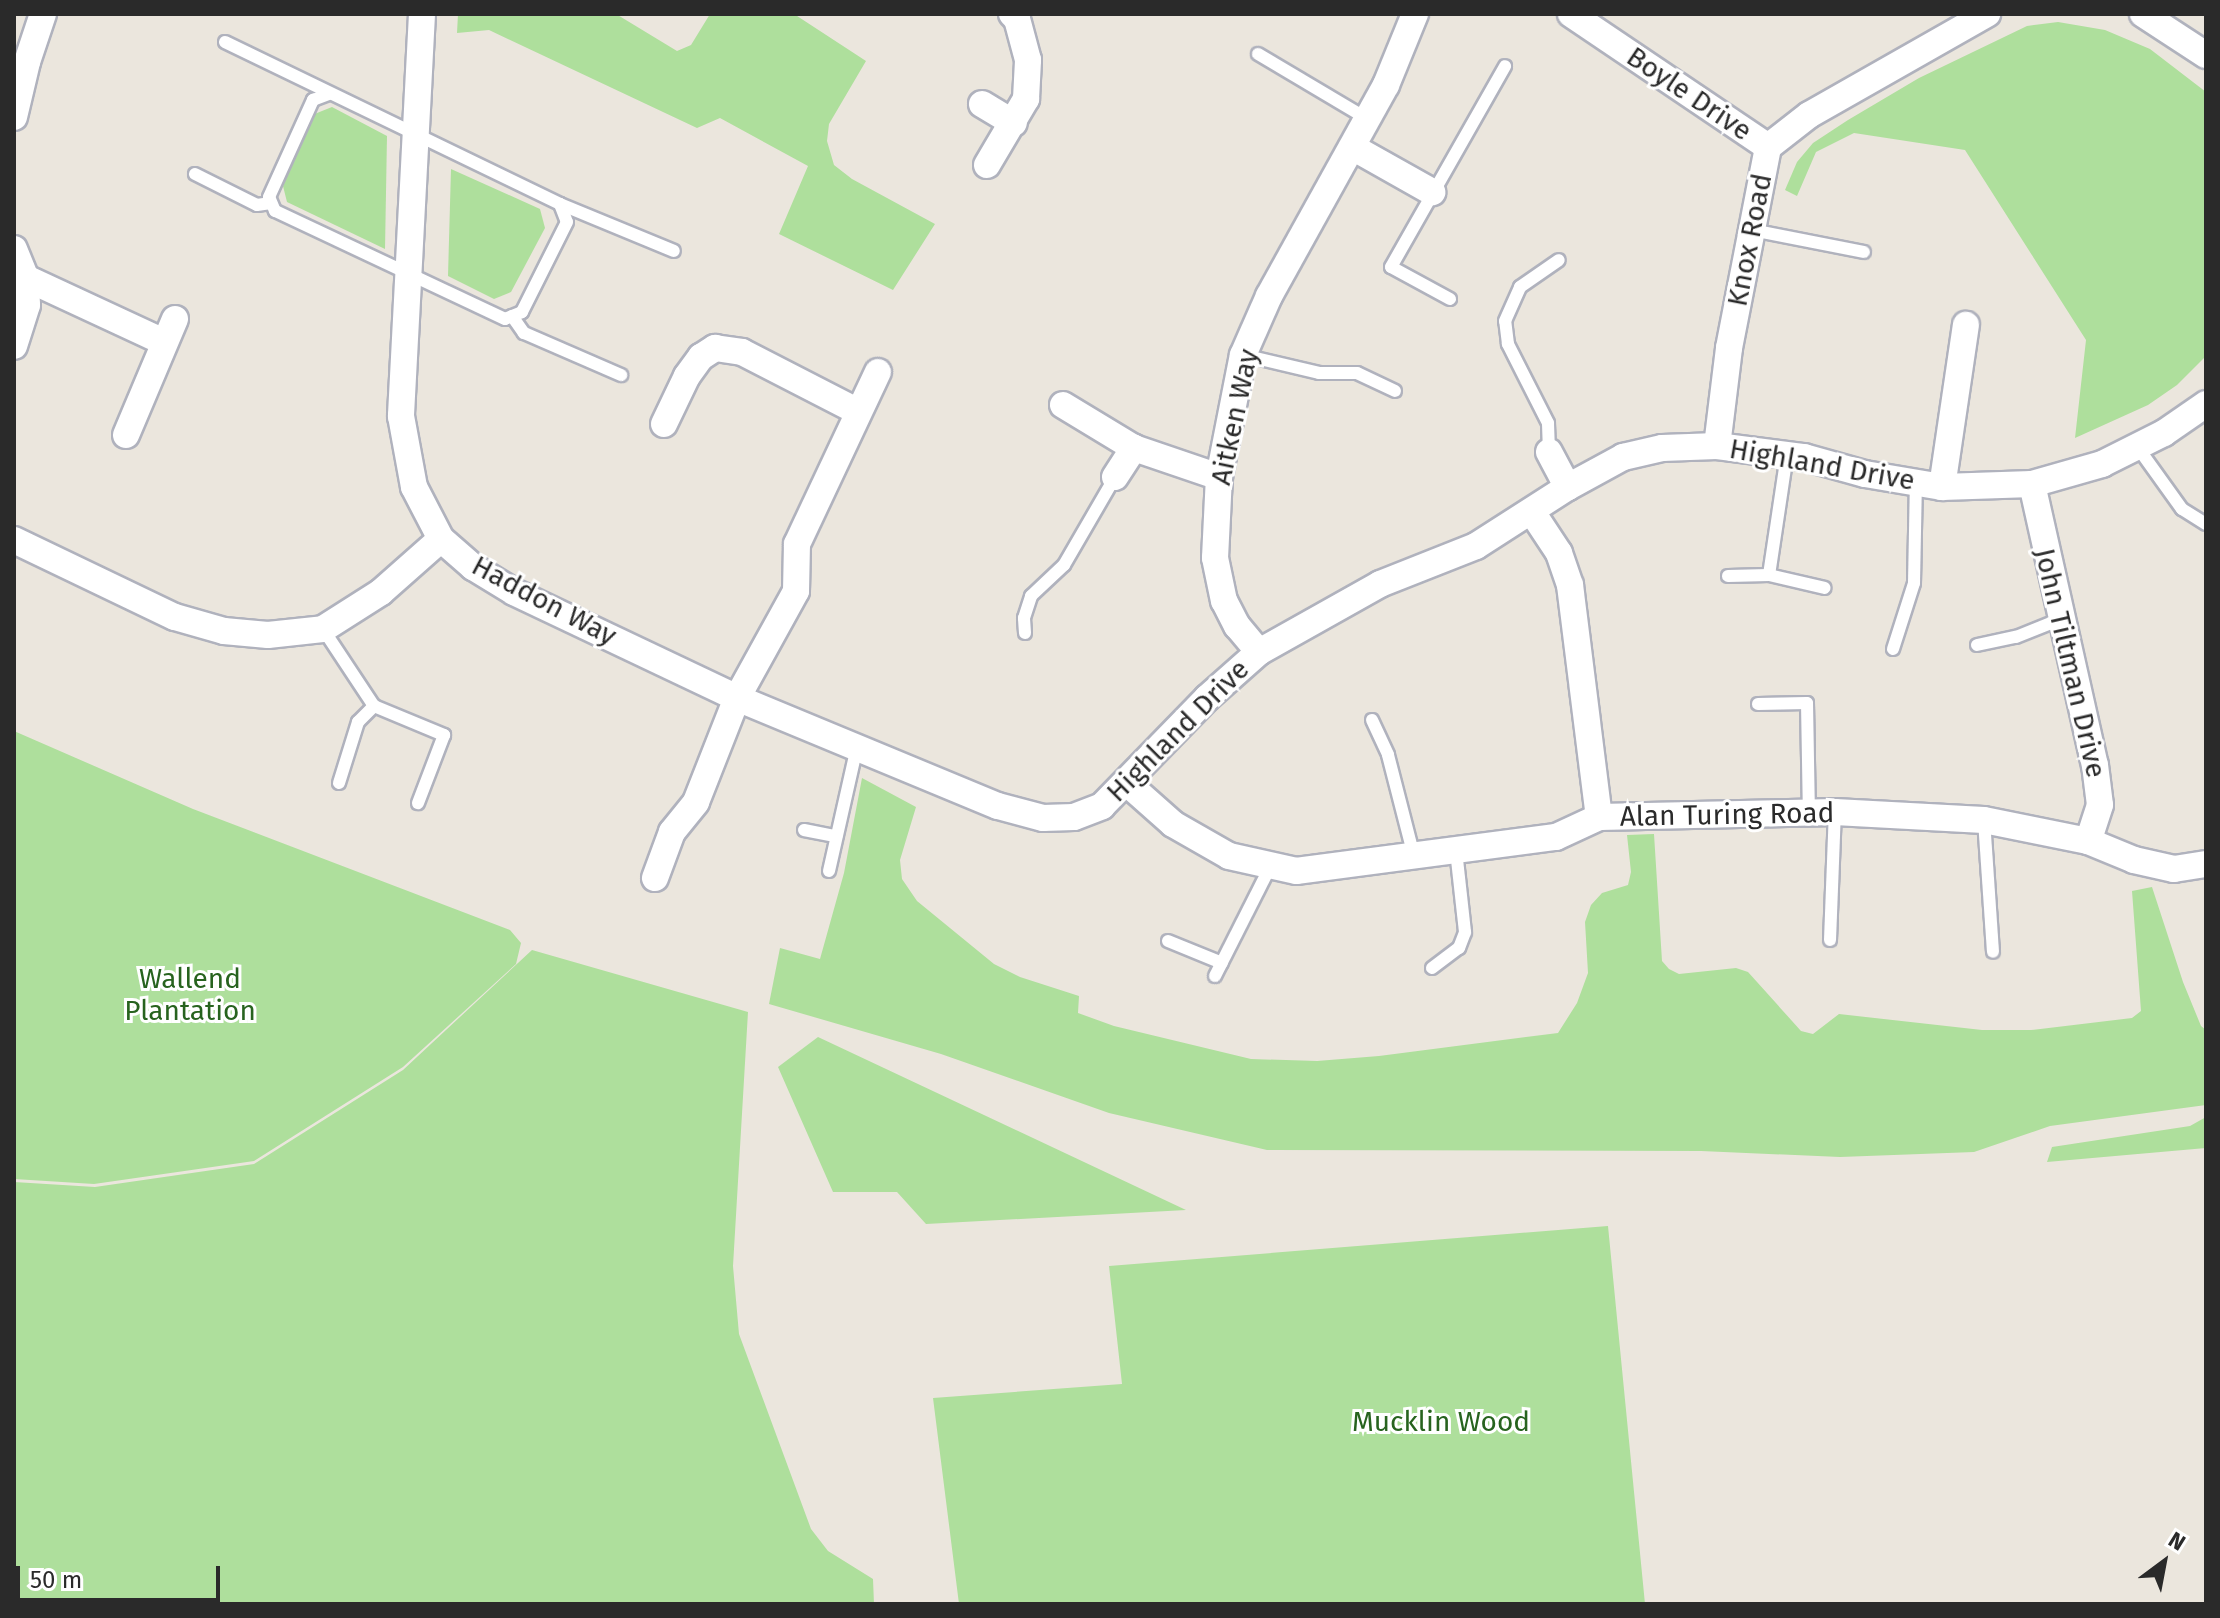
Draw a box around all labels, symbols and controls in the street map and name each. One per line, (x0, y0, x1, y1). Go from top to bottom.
street label: Boyle Drive (1620, 40, 1758, 148)
street label: Knox Road (1721, 171, 1779, 309)
street label: Aitken Way (1204, 346, 1266, 488)
street label: Highland Drive (1727, 432, 1917, 498)
street label: John Tiltman Drive (2027, 545, 2113, 781)
street label: Haddon Way (466, 549, 622, 653)
street label: Highland Drive (1100, 653, 1256, 809)
street label: Alan Turing Road (1619, 796, 1835, 834)
park label: Wallend Plantation (124, 962, 256, 1028)
park label: Mucklin Wood (1352, 1405, 1530, 1439)
north arrow (2124, 1522, 2204, 1602)
text: N (2164, 1526, 2190, 1557)
scale bar (20, 1550, 224, 1600)
text: 50 m (30, 1566, 82, 1594)

